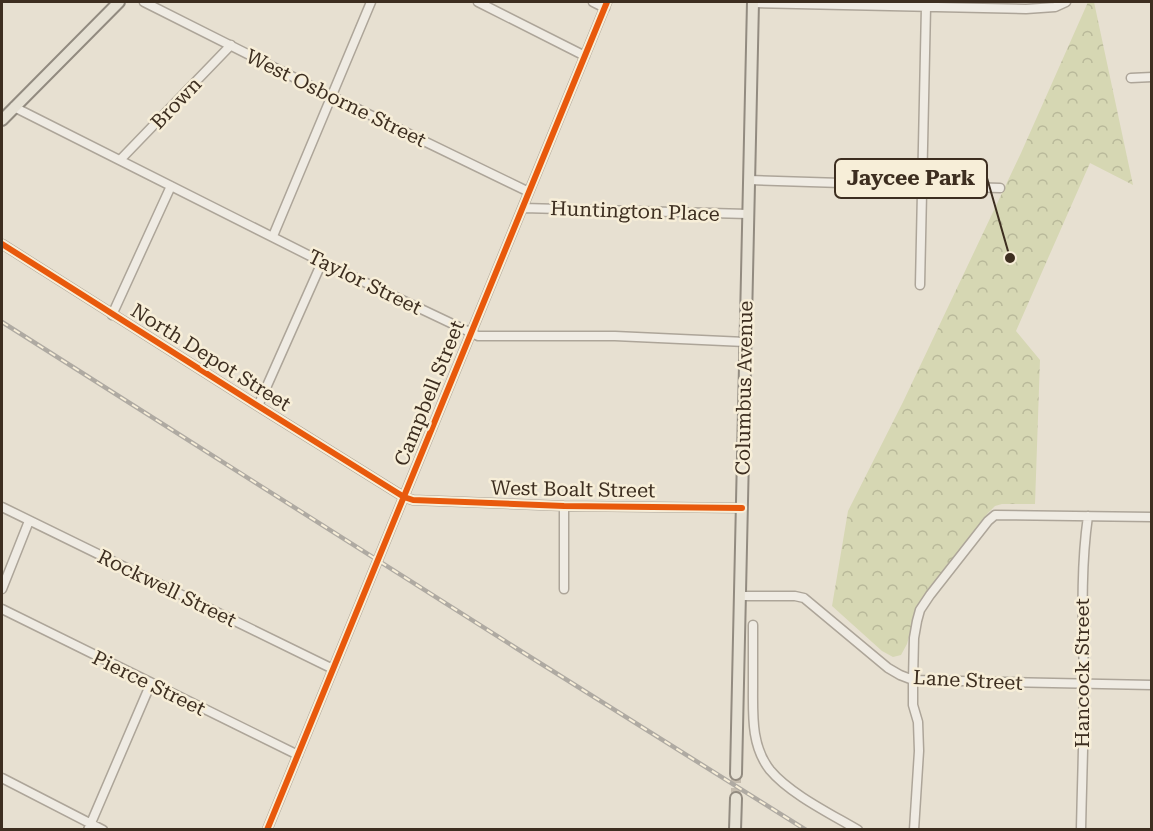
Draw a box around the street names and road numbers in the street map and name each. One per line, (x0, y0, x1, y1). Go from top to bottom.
street label: West Osborne Street (242, 44, 431, 152)
street label: Brown (146, 72, 206, 134)
street label: Huntington Place (550, 196, 720, 226)
street label: Taylor Street (304, 244, 426, 320)
street label: North Depot Street (127, 298, 296, 416)
street label: Columbus Avenue (730, 300, 758, 476)
street label: Campbell Street (389, 316, 469, 469)
street label: West Boalt Street (490, 476, 656, 502)
street label: Rockwell Street (94, 544, 241, 632)
street label: Hancock Street (1070, 597, 1094, 748)
street label: Pierce Street (89, 645, 210, 721)
street label: Lane Street (913, 665, 1024, 695)

